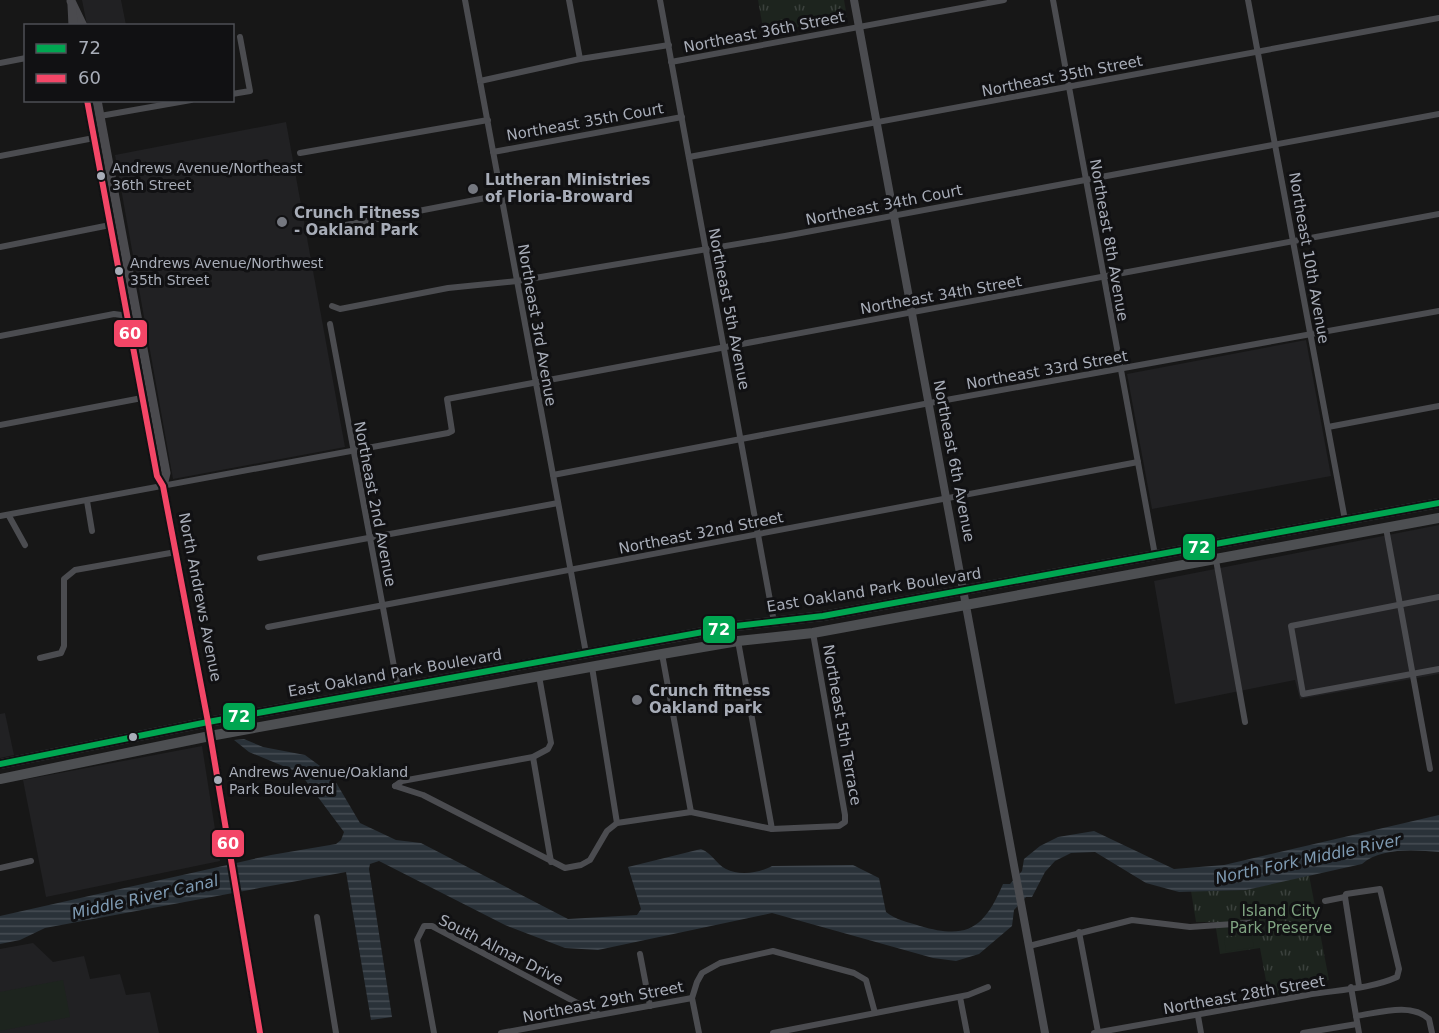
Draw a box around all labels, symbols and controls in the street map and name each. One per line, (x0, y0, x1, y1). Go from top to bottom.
street label: Northeast 36th Street (682, 8, 846, 56)
legend (24, 24, 234, 102)
text: 72 (78, 37, 101, 58)
street label: Northeast 35th Street (980, 52, 1144, 100)
text: 60 (78, 67, 101, 88)
street label: Northeast 35th Court (505, 99, 665, 145)
street label: Northeast 8th Avenue (1086, 158, 1132, 322)
place label: Andrews Avenue/Northeast 36th Street (112, 160, 303, 193)
marker: Andrews Avenue/Northeast 36th Street (95, 170, 107, 182)
place label: Lutheran Ministries of Floria-Broward (485, 171, 650, 206)
street label: Northeast 10th Avenue (1285, 171, 1333, 345)
street label: Northeast 34th Court (804, 181, 964, 229)
marker: Lutheran Ministries of Floria-Broward (466, 182, 480, 196)
place label: Crunch Fitness - Oakland Park (294, 204, 420, 239)
marker: Crunch Fitness - Oakland Park (275, 215, 289, 229)
street label: Northeast 5th Avenue (704, 227, 754, 391)
street label: Northeast 3rd Avenue (514, 243, 560, 407)
place label: Andrews Avenue/Northwest 35th Street (130, 255, 324, 288)
marker: Andrews Avenue/Northwest 35th Street (113, 265, 125, 277)
street label: Northeast 34th Street (859, 272, 1023, 318)
line badge: 60 (113, 319, 148, 348)
text: 60 (119, 324, 141, 343)
street label: Northeast 33rd Street (965, 347, 1129, 393)
street label: Northeast 6th Avenue (929, 379, 979, 543)
street label: Northeast 2nd Avenue (350, 420, 400, 588)
street label: Northeast 32nd Street (617, 508, 785, 558)
street label: North Andrews Avenue (175, 511, 225, 683)
line badge: 72 (1182, 533, 1216, 561)
text: 72 (1188, 538, 1210, 557)
street label: East Oakland Park Boulevard (765, 564, 983, 616)
line badge: 72 (702, 615, 736, 644)
text: 72 (708, 620, 730, 639)
street label: Northeast 5th Terrace (819, 643, 865, 807)
street label: East Oakland Park Boulevard (287, 645, 503, 701)
place label: Crunch fitness Oakland park (649, 682, 771, 717)
marker: Crunch fitness Oakland park (630, 693, 644, 707)
line badge: 72 (222, 702, 256, 731)
text: 72 (228, 707, 250, 726)
unlabelled marker (127, 731, 139, 743)
place label: Andrews Avenue/Oakland Park Boulevard (229, 764, 408, 797)
marker: Andrews Avenue/Oakland Park Boulevard (212, 774, 224, 786)
line badge: 60 (211, 829, 245, 858)
water label: North Fork Middle River (1214, 830, 1404, 888)
text: 60 (217, 834, 239, 853)
water label: Middle River Canal (70, 871, 221, 923)
park label: Island City Park Preserve (1230, 902, 1332, 937)
street label: South Almar Drive (436, 911, 566, 989)
street label: Northeast 28th Street (1162, 972, 1326, 1018)
street label: Northeast 29th Street (521, 978, 685, 1026)

